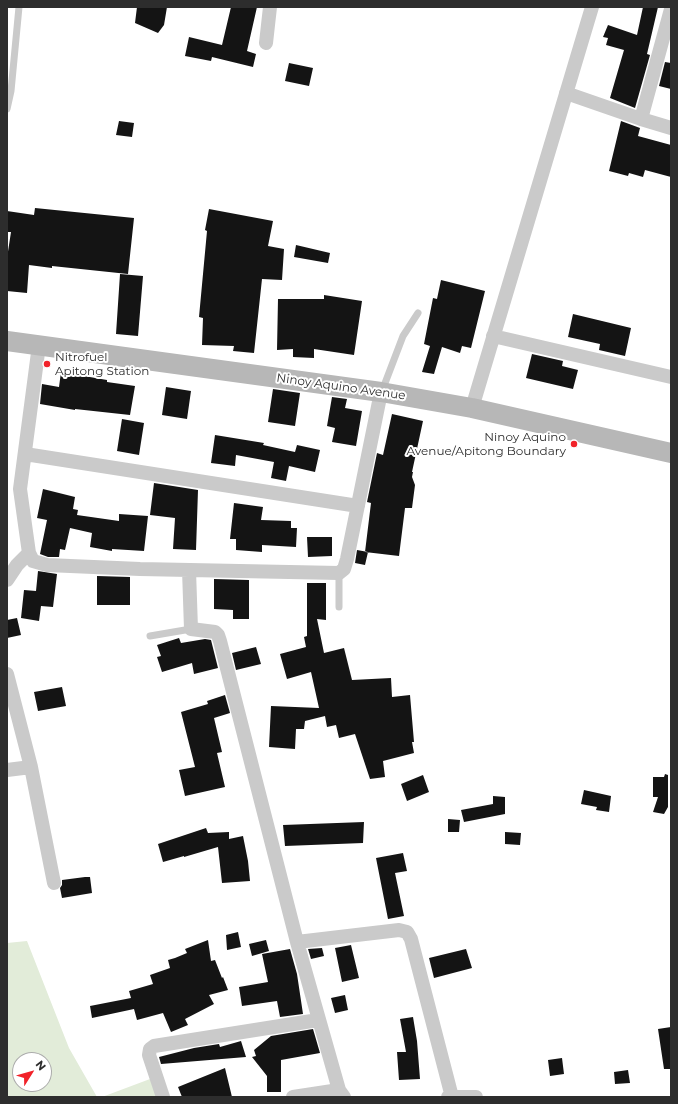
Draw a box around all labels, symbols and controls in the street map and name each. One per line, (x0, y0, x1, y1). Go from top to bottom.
place label: Nitrofuel Apitong Station (55, 350, 149, 378)
marker: Nitrofuel Apitong Station (42, 359, 52, 369)
street label: Ninoy Aquino Avenue (276, 371, 406, 403)
place label: Ninoy Aquino Avenue/Apitong Boundary (406, 430, 566, 458)
marker: Ninoy Aquino Avenue/Apitong Boundary (569, 439, 579, 449)
north arrow (12, 1052, 52, 1092)
text: N (33, 1058, 49, 1073)

